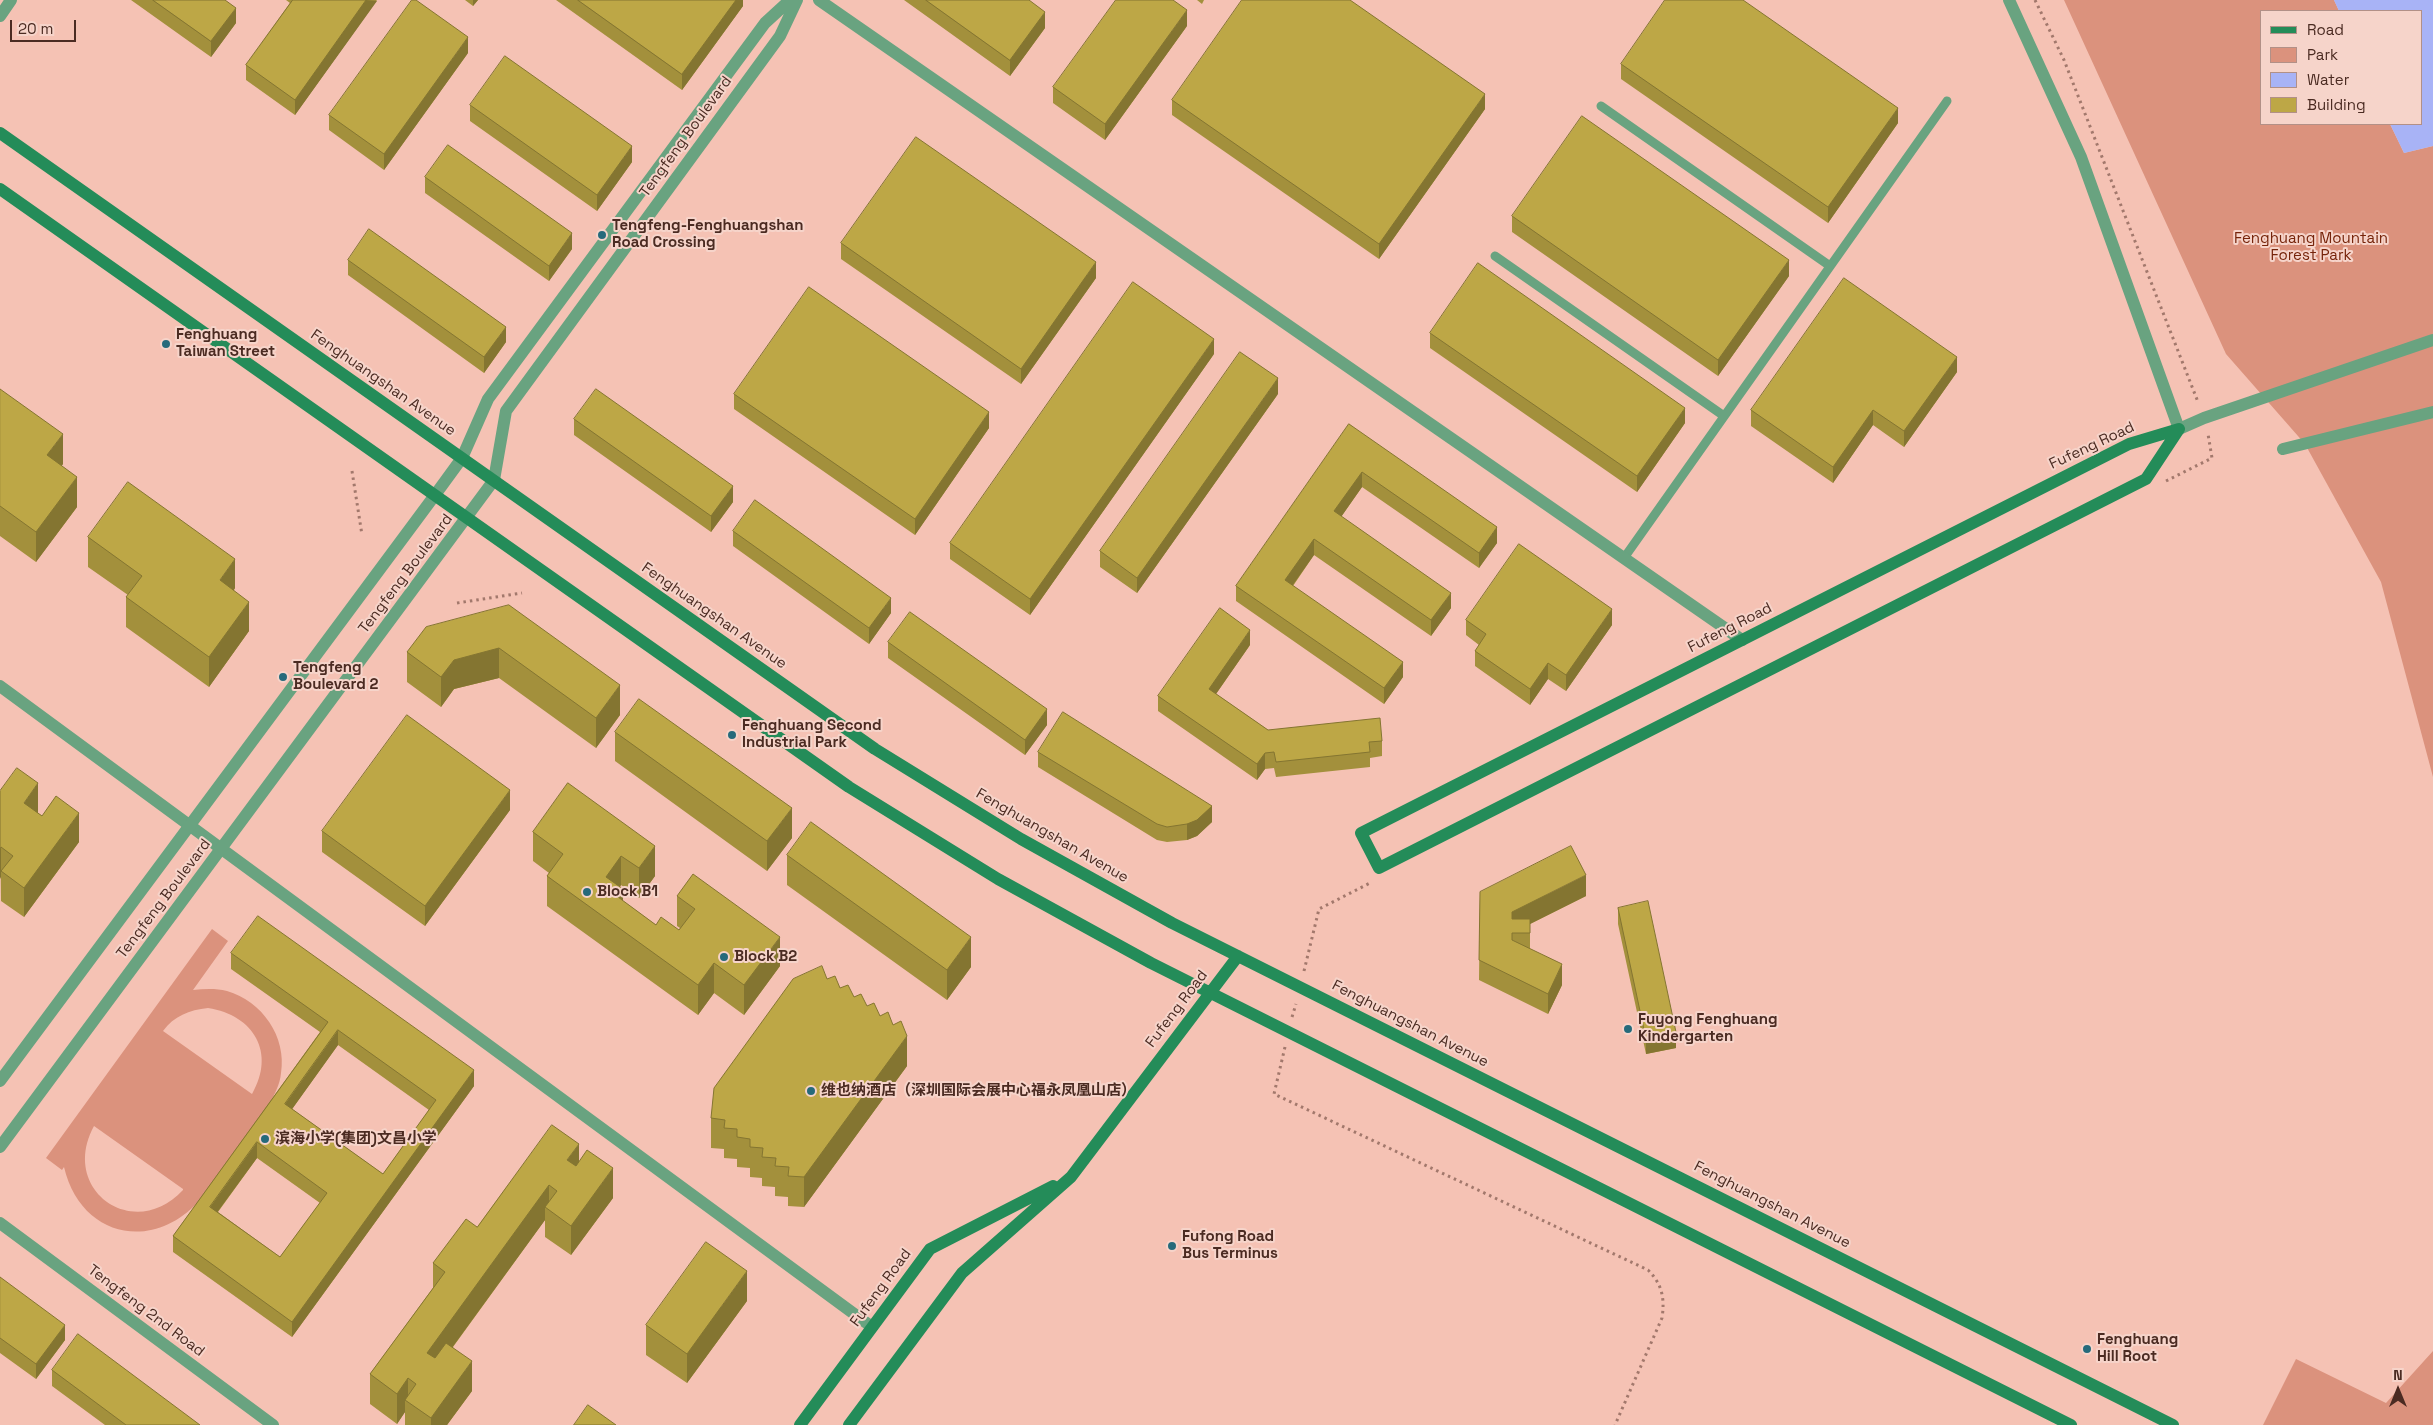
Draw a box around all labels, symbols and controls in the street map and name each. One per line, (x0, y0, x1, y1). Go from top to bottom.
scale bar (12, 10, 79, 42)
legend (2260, 10, 2423, 125)
text: 20 m (18, 19, 53, 38)
text: Road (2307, 20, 2344, 39)
text: Park (2307, 45, 2338, 64)
text: Water (2307, 70, 2349, 89)
street label: Tengfeng Boulevard (636, 73, 736, 201)
text: Building (2307, 95, 2366, 114)
place label: Tengfeng-Fenghuangshan Road Crossing (612, 217, 803, 252)
marker: Tengfeng-Fenghuangshan Road Crossing (596, 229, 608, 241)
park label: Fenghuang Mountain Forest Park (2234, 230, 2388, 265)
place label: Fenghuang Taiwan Street (176, 326, 275, 361)
street label: Fenghuangshan Avenue (307, 326, 459, 440)
marker: Fenghuang Taiwan Street (160, 338, 172, 350)
street label: Fufeng Road (2047, 418, 2137, 474)
street label: Tengfeng Boulevard (355, 511, 457, 637)
street label: Fenghuangshan Avenue (638, 559, 790, 673)
street label: Fufeng Road (1685, 599, 1775, 657)
place label: Tengfeng Boulevard 2 (293, 659, 378, 694)
marker: Tengfeng Boulevard 2 (277, 671, 289, 683)
place label: Fenghuang Second Industrial Park (742, 717, 882, 752)
marker: Fenghuang Second Industrial Park (726, 729, 738, 741)
street label: Fenghuangshan Avenue (973, 785, 1131, 887)
street label: Tengfeng Boulevard (113, 836, 215, 962)
place label: Block B1 (597, 883, 658, 901)
marker: Block B1 (581, 886, 593, 898)
place label: Block B2 (734, 948, 797, 966)
marker: Block B2 (718, 951, 730, 963)
street label: Fufeng Road (1142, 967, 1212, 1051)
street label: Fenghuangshan Avenue (1329, 977, 1491, 1071)
place label: Fuyong Fenghuang Kindergarten (1638, 1011, 1778, 1046)
marker: Fuyong Fenghuang Kindergarten (1622, 1023, 1634, 1035)
place label: 维也纳酒店（深圳国际会展中心福永凤凰山店） (821, 1082, 1136, 1100)
marker: 维也纳酒店（深圳国际会展中心福永凤凰山店） (805, 1085, 817, 1097)
place label: 滨海小学(集团)文昌小学 (275, 1130, 437, 1148)
marker: 滨海小学(集团)文昌小学 (259, 1133, 271, 1145)
street label: Fenghuangshan Avenue (1691, 1158, 1853, 1252)
place label: Fufong Road Bus Terminus (1182, 1228, 1278, 1263)
marker: Fufong Road Bus Terminus (1166, 1240, 1178, 1252)
street label: Fufeng Road (847, 1246, 915, 1330)
street label: Tengfeng 2nd Road (84, 1261, 208, 1361)
place label: Fenghuang Hill Root (2097, 1331, 2178, 1366)
marker: Fenghuang Hill Root (2081, 1343, 2093, 1355)
north arrow (2373, 1365, 2423, 1415)
text: N (2393, 1366, 2403, 1384)

